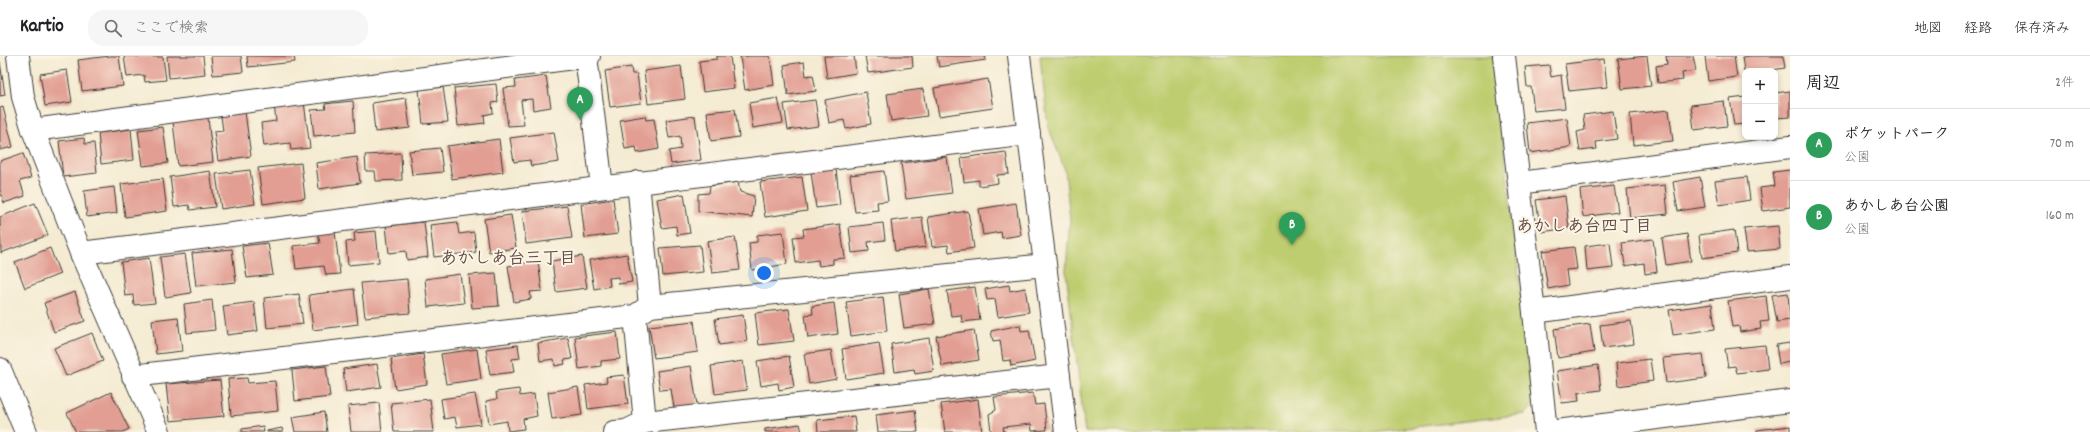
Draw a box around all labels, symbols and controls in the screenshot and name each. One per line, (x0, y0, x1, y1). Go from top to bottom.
search box (88, 10, 368, 46)
text: Kartio (20, 14, 64, 41)
icon: search (102, 17, 124, 39)
text: ここで検索 (134, 18, 209, 40)
text: 地図 (1914, 19, 1942, 39)
text: 経路 (1964, 19, 1992, 39)
text: 保存済み (2014, 19, 2070, 39)
map controls (1742, 68, 1778, 140)
button: + (1742, 68, 1778, 104)
text: 周辺 (1806, 73, 1840, 97)
text: 2件 (2055, 74, 2074, 93)
pin: A (567, 87, 593, 120)
button: − (1742, 104, 1778, 140)
text: ポケットパーク (1844, 124, 1949, 146)
text: A (1815, 135, 1823, 154)
text: 70 m (2050, 135, 2074, 154)
text: 公園 (1844, 149, 1870, 168)
text: あかしあ台公園 (1844, 196, 1949, 218)
text: B (1816, 207, 1822, 226)
text: 160 m (2046, 207, 2074, 226)
pin: B (1279, 212, 1305, 245)
district label: あかしあ台四丁目 (1516, 216, 1652, 240)
text: 公園 (1844, 221, 1870, 240)
district label: あかしあ台三丁目 (440, 248, 576, 272)
your location (754, 263, 774, 283)

